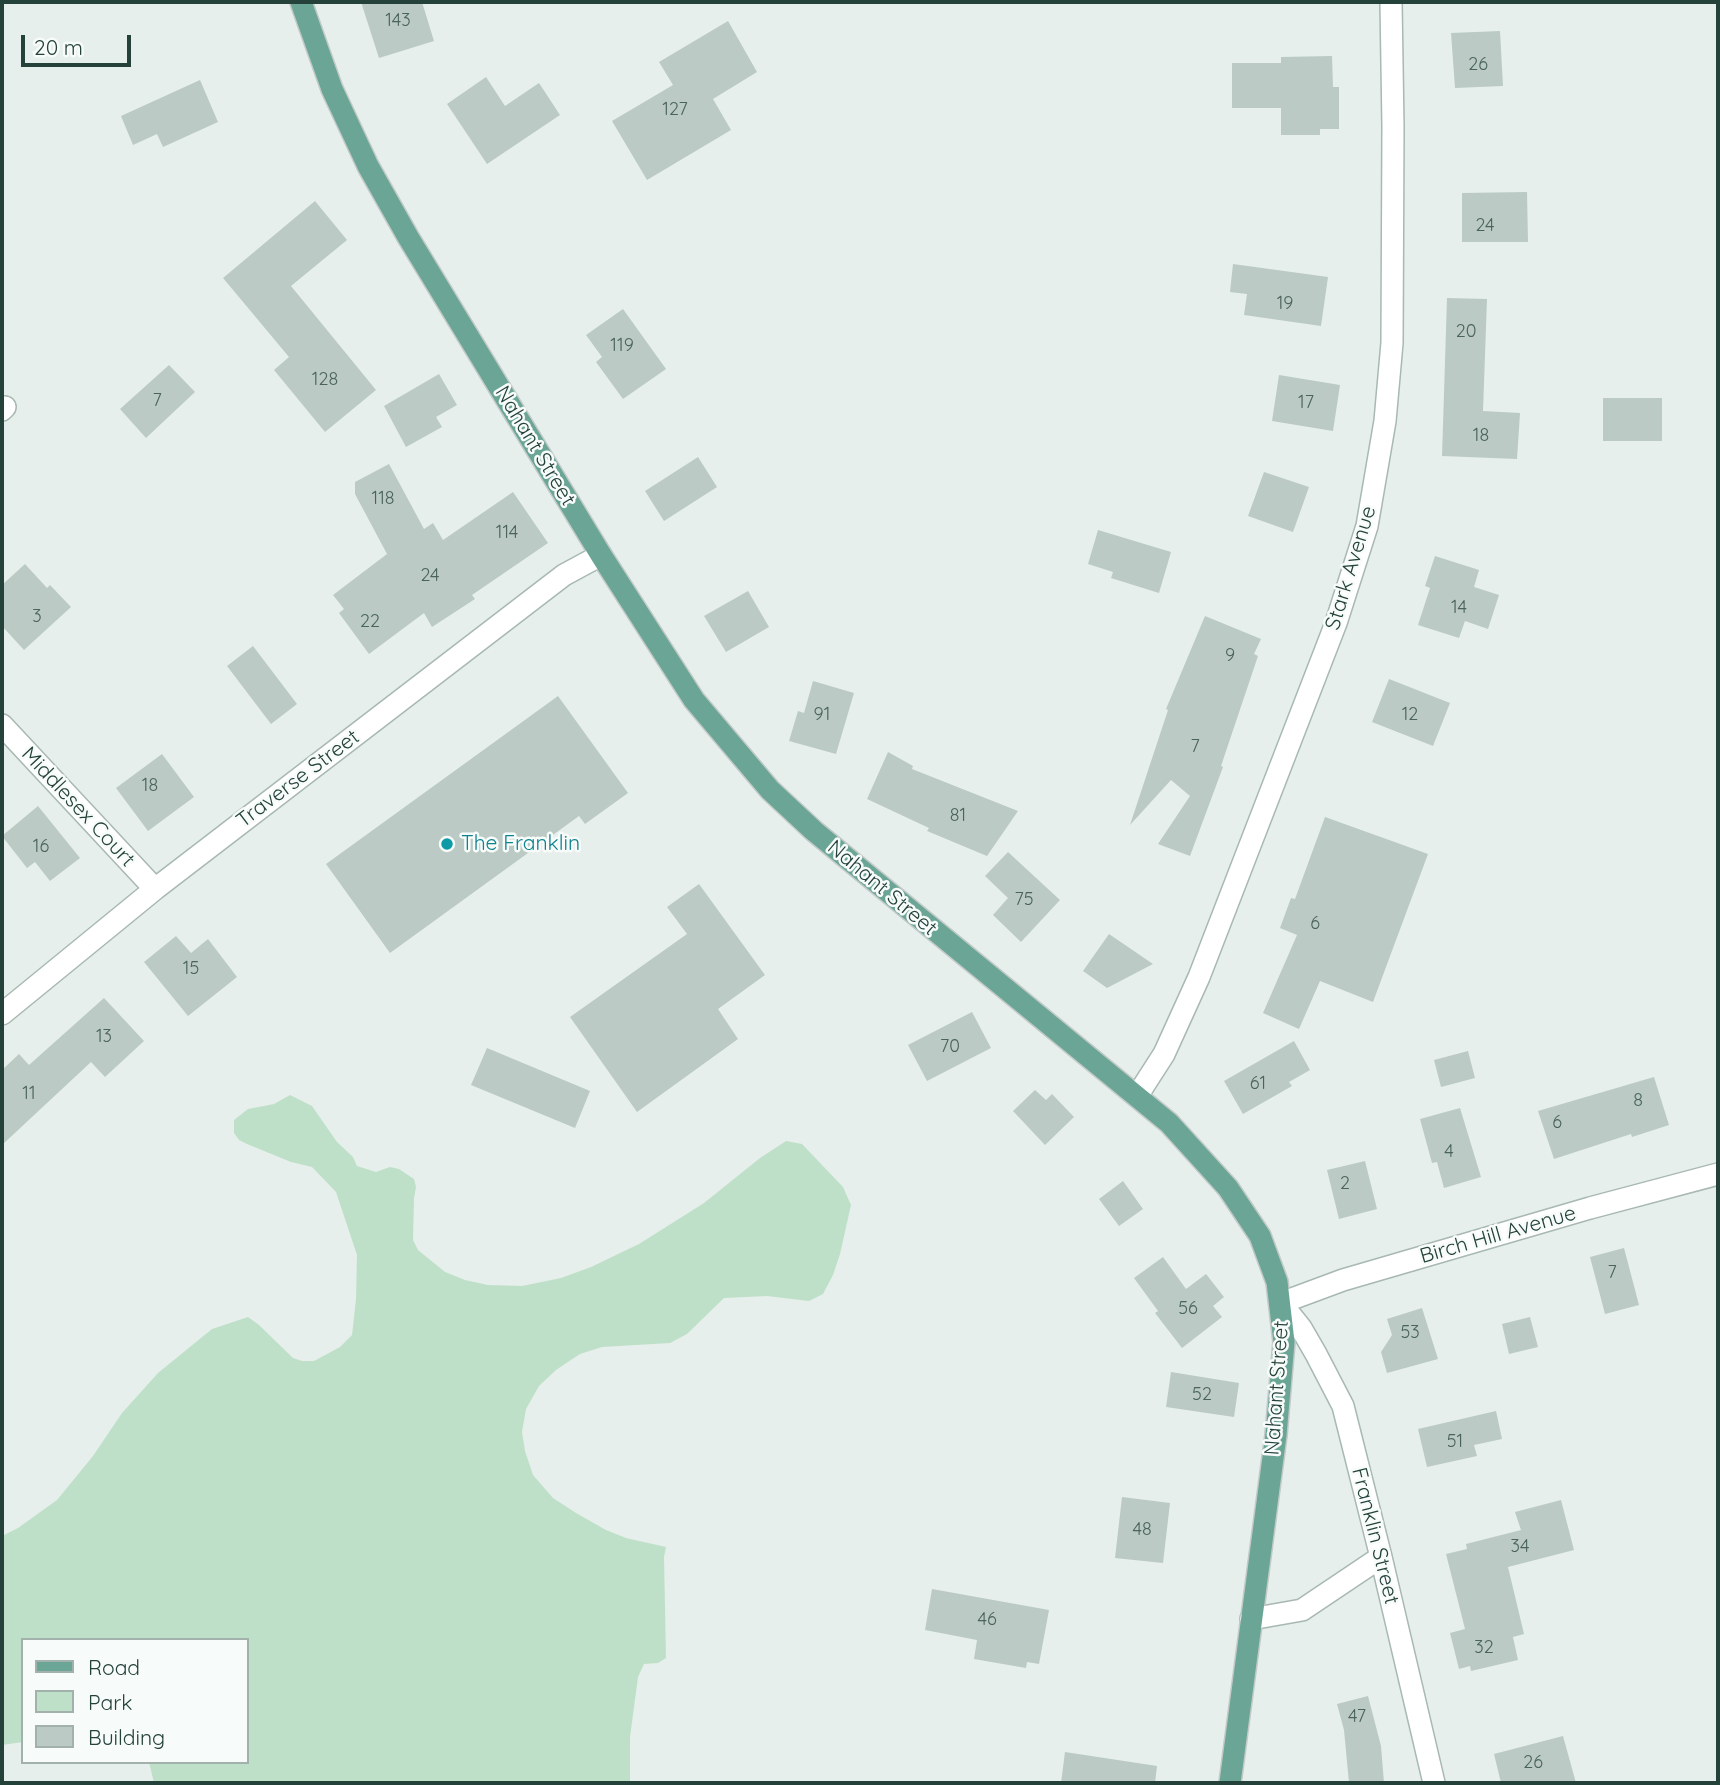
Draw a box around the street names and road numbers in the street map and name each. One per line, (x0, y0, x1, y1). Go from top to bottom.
street label: Nahant Street (489, 382, 581, 510)
street label: Stark Avenue (1320, 503, 1382, 633)
street label: Traverse Street (232, 725, 364, 833)
street label: Middlesex Court (16, 742, 140, 872)
street label: Nahant Street (822, 835, 942, 941)
street label: Birch Hill Avenue (1417, 1201, 1579, 1269)
street label: Nahant Street (1260, 1320, 1294, 1456)
street label: Franklin Street (1346, 1465, 1404, 1607)

